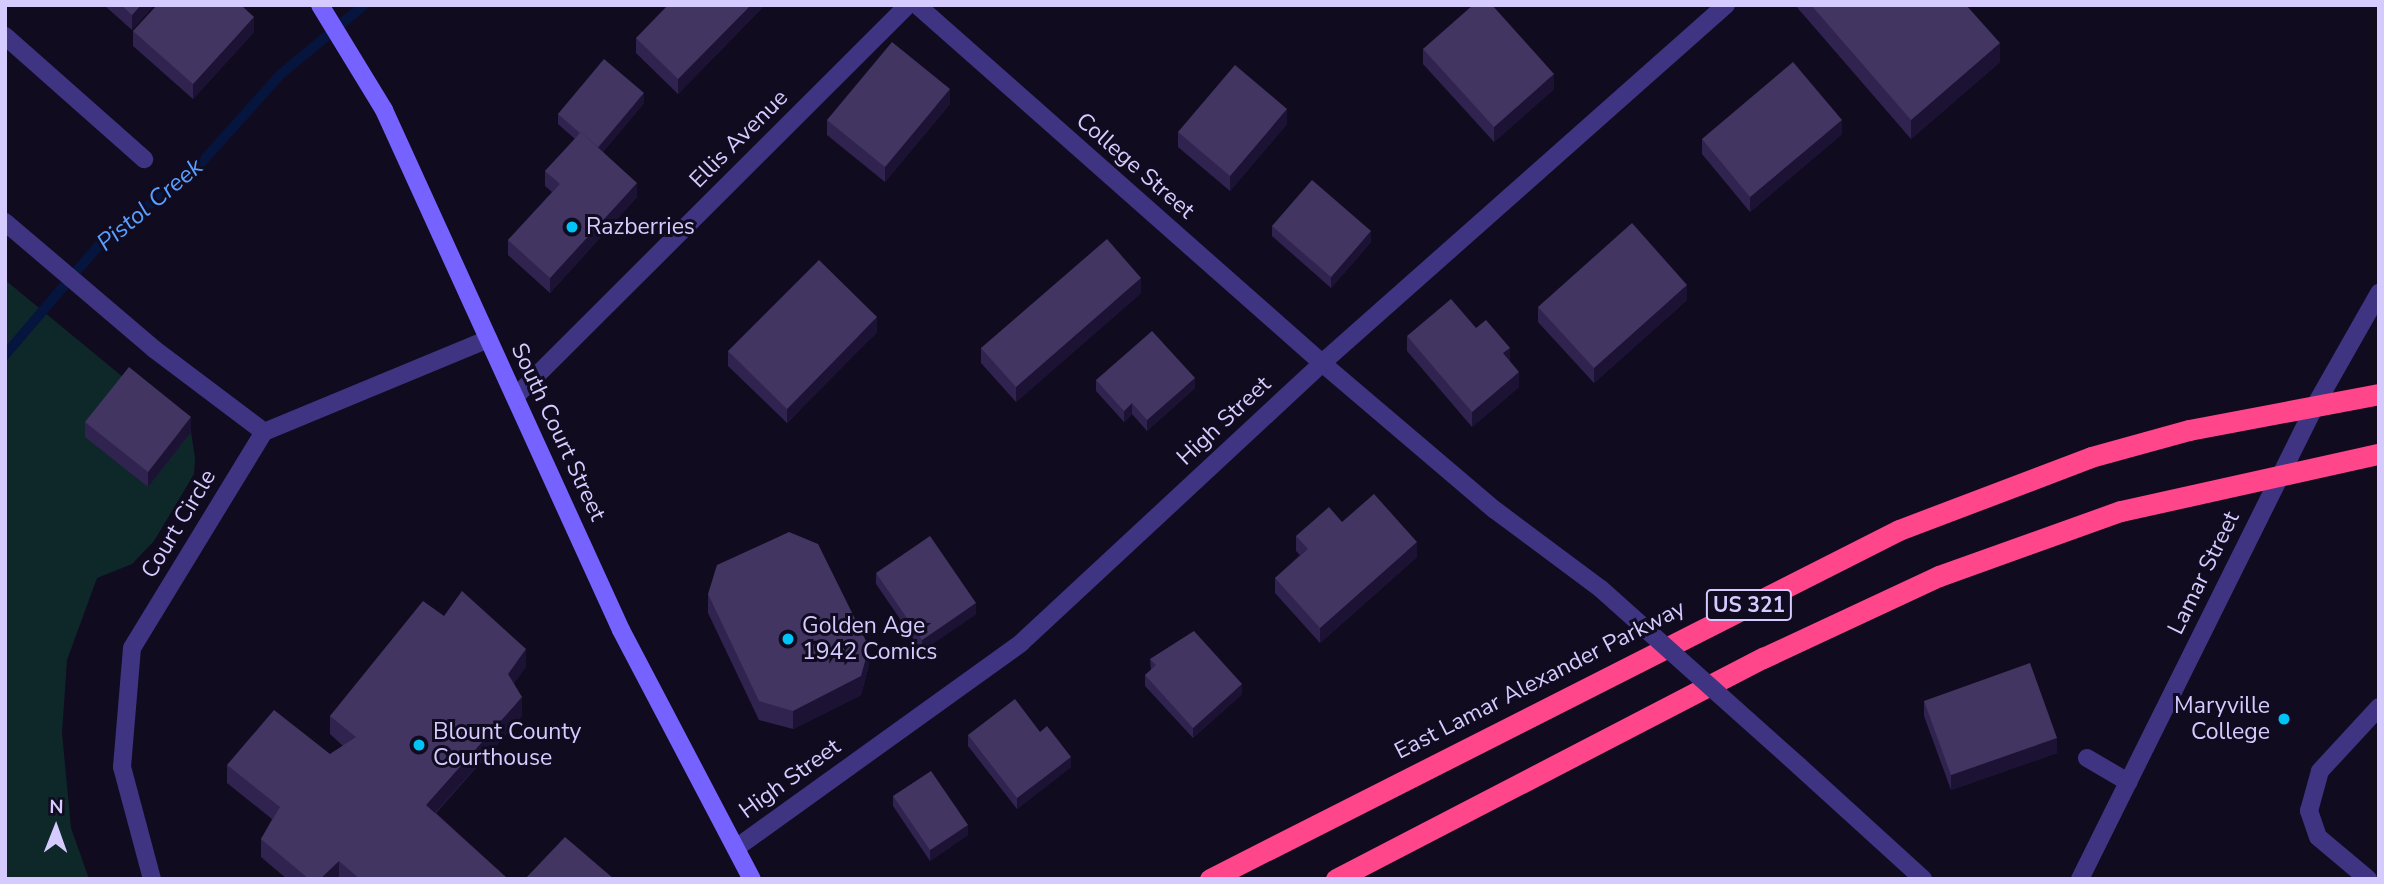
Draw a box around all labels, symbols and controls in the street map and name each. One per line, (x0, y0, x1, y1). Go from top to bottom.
street label: Ellis Avenue (684, 84, 794, 194)
street label: College Street (1070, 107, 1200, 225)
water label: Pistol Creek (91, 152, 209, 258)
place label: Razberries (586, 213, 695, 241)
marker: Razberries (564, 219, 580, 235)
street label: South Court Street (505, 339, 611, 525)
street label: High Street (1171, 371, 1277, 471)
street label: Court Circle (136, 465, 222, 583)
street label: Lamar Street (2162, 507, 2246, 639)
road number: US 321 (1705, 588, 1793, 622)
street label: East Lamar Alexander Parkway (1390, 595, 1690, 765)
place label: Golden Age 1942 Comics (802, 612, 937, 666)
marker: Golden Age 1942 Comics (780, 631, 796, 647)
place label: Maryville College (2174, 692, 2270, 746)
marker: Maryville College (2276, 711, 2292, 727)
place label: Blount County Courthouse (433, 718, 581, 772)
street label: High Street (734, 733, 846, 825)
marker: Blount County Courthouse (411, 737, 427, 753)
north arrow (21, 793, 91, 863)
text: N (49, 794, 64, 820)

